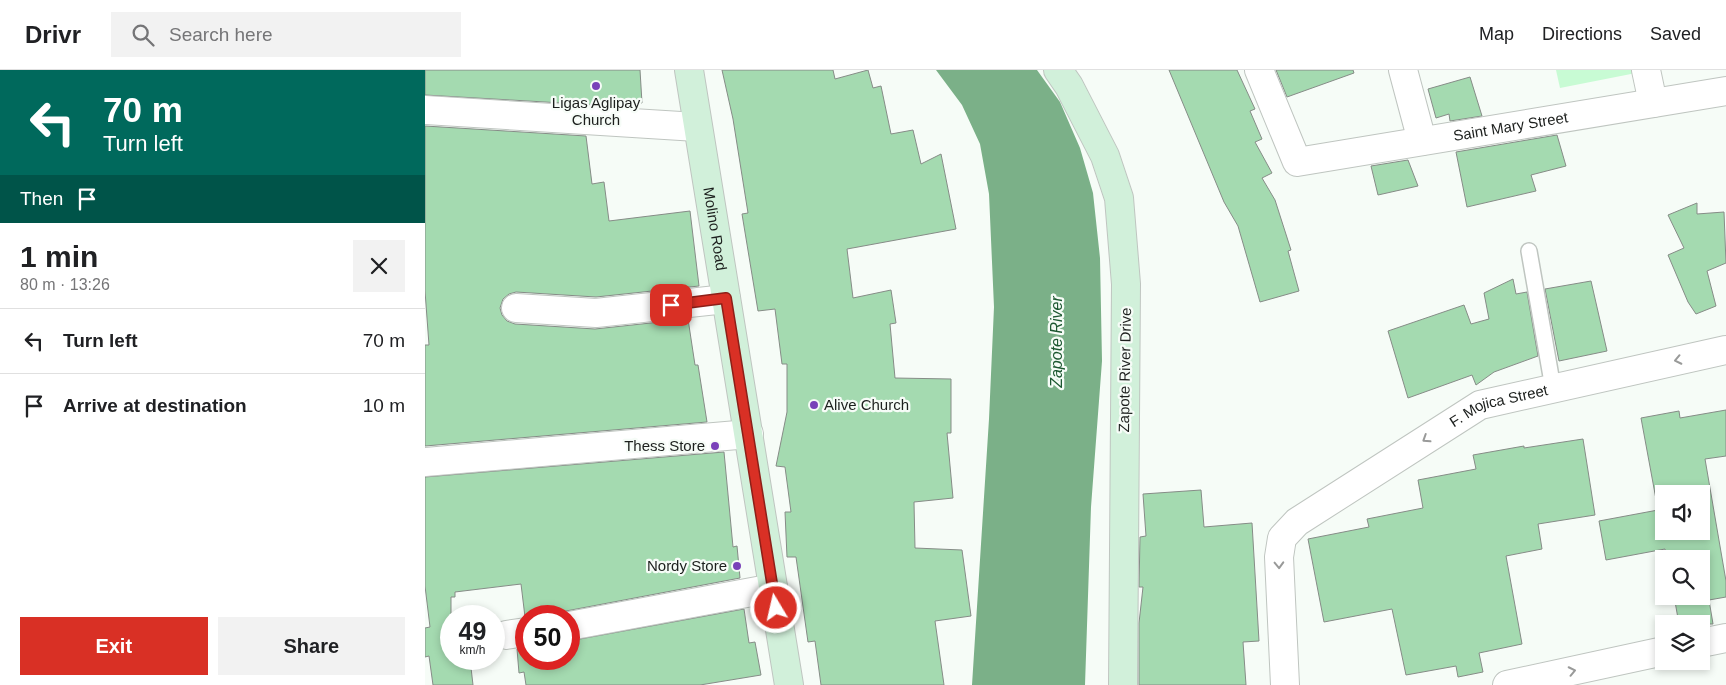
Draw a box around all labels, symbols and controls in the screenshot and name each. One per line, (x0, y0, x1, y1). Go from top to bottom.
search box (111, 12, 461, 57)
text: Drivr (25, 21, 81, 48)
icon: search (129, 21, 157, 49)
text: Search here (169, 24, 273, 45)
text: Map (1479, 24, 1514, 44)
text: Directions (1542, 24, 1622, 44)
text: Saved (1650, 24, 1701, 44)
marker: Ligas Aglipay Church (590, 80, 602, 92)
icon: left (20, 90, 85, 155)
text: 70 m (103, 90, 183, 129)
place label: Ligas Aglipay Church (552, 94, 641, 128)
street label: Saint Mary Street (1452, 108, 1570, 144)
text: Turn left (103, 131, 183, 156)
icon: arrive (73, 185, 101, 213)
street label: Molino Road (700, 186, 730, 272)
text: Then (20, 188, 63, 209)
text: 1 min (20, 240, 98, 273)
button: close (353, 240, 405, 292)
text: 80 m · 13:26 (20, 276, 110, 293)
pin (650, 284, 692, 326)
icon: arrive (657, 291, 685, 319)
water label: Zapote River (1048, 296, 1065, 389)
street label: Zapote River Drive (1115, 307, 1134, 433)
icon: left (20, 327, 48, 355)
text: Turn left (63, 330, 138, 351)
text: 70 m (363, 330, 405, 351)
one-way arrow (1674, 354, 1683, 365)
street label: F. Mojica Street (1446, 381, 1550, 430)
icon: arrive (20, 392, 48, 420)
text: Arrive at destination (63, 395, 247, 416)
text: 10 m (363, 395, 405, 416)
place label: Alive Church (824, 396, 909, 413)
marker: Alive Church (808, 399, 820, 411)
one-way arrow (1422, 433, 1431, 443)
place label: Thess Store (624, 437, 705, 454)
marker: Thess Store (709, 440, 721, 452)
map controls (1655, 485, 1710, 670)
button: sound (1655, 485, 1710, 540)
button: search (1655, 550, 1710, 605)
place label: Nordy Store (647, 557, 727, 574)
marker: Nordy Store (731, 560, 743, 572)
one-way arrow (1274, 561, 1285, 569)
position arrow (749, 581, 801, 633)
speed limit sign: 50 (515, 605, 580, 670)
button: layers (1655, 615, 1710, 670)
button: Exit (20, 617, 208, 675)
button: Share (218, 617, 405, 675)
text: 49 (459, 617, 486, 645)
text: km/h (459, 643, 486, 657)
one-way arrow (1567, 666, 1576, 677)

